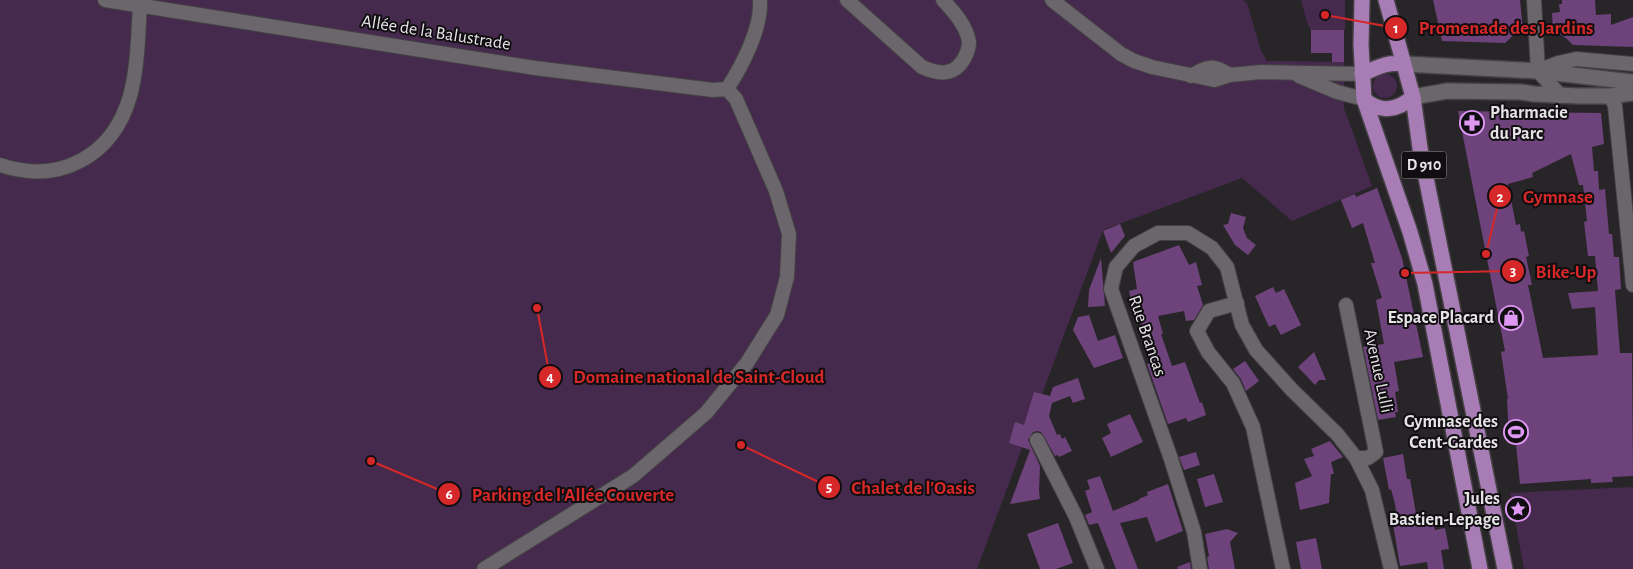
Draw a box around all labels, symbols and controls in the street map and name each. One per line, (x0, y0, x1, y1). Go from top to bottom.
callout: Promenade des Jardins (1383, 11, 1603, 45)
street label: Allée de la Balustrade (360, 12, 512, 54)
text: Promenade des Jardins (1419, 19, 1593, 38)
text: 1 (1393, 21, 1399, 36)
place label: Pharmacie du Parc (1490, 104, 1568, 143)
pharmacy icon: Pharmacie du Parc (1459, 110, 1485, 136)
road number: D 910 (1402, 152, 1446, 178)
callout: Gymnase (1487, 179, 1603, 213)
text: Gymnase (1523, 188, 1593, 207)
text: 2 (1496, 190, 1504, 205)
callout: Bike-Up (1500, 254, 1606, 288)
text: Bike-Up (1536, 263, 1597, 282)
text: 3 (1510, 264, 1516, 279)
street label: Rue Brancas (1125, 293, 1169, 379)
shop icon: Espace Placard (1498, 305, 1524, 331)
place label: Espace Placard (1387, 309, 1495, 327)
street label: Avenue Lulli (1360, 327, 1396, 415)
callout: Domaine national de Saint-Cloud (538, 360, 834, 394)
text: Domaine national de Saint-Cloud (573, 368, 825, 387)
text: 4 (546, 370, 554, 385)
place label: Gymnase des Cent-Gardes (1404, 413, 1498, 452)
sports icon: Gymnase des Cent-Gardes (1503, 419, 1529, 445)
callout: Chalet de l'Oasis (816, 470, 985, 504)
callout: Parking de l'Allée Couverte (437, 477, 684, 511)
text: Chalet de l'Oasis (851, 479, 975, 498)
text: 5 (826, 480, 832, 495)
text: Parking de l'Allée Couverte (472, 486, 674, 505)
text: 6 (445, 487, 453, 502)
place label: Jules Bastien-Lepage (1389, 490, 1500, 529)
place icon: Jules Bastien-Lepage (1505, 496, 1531, 522)

